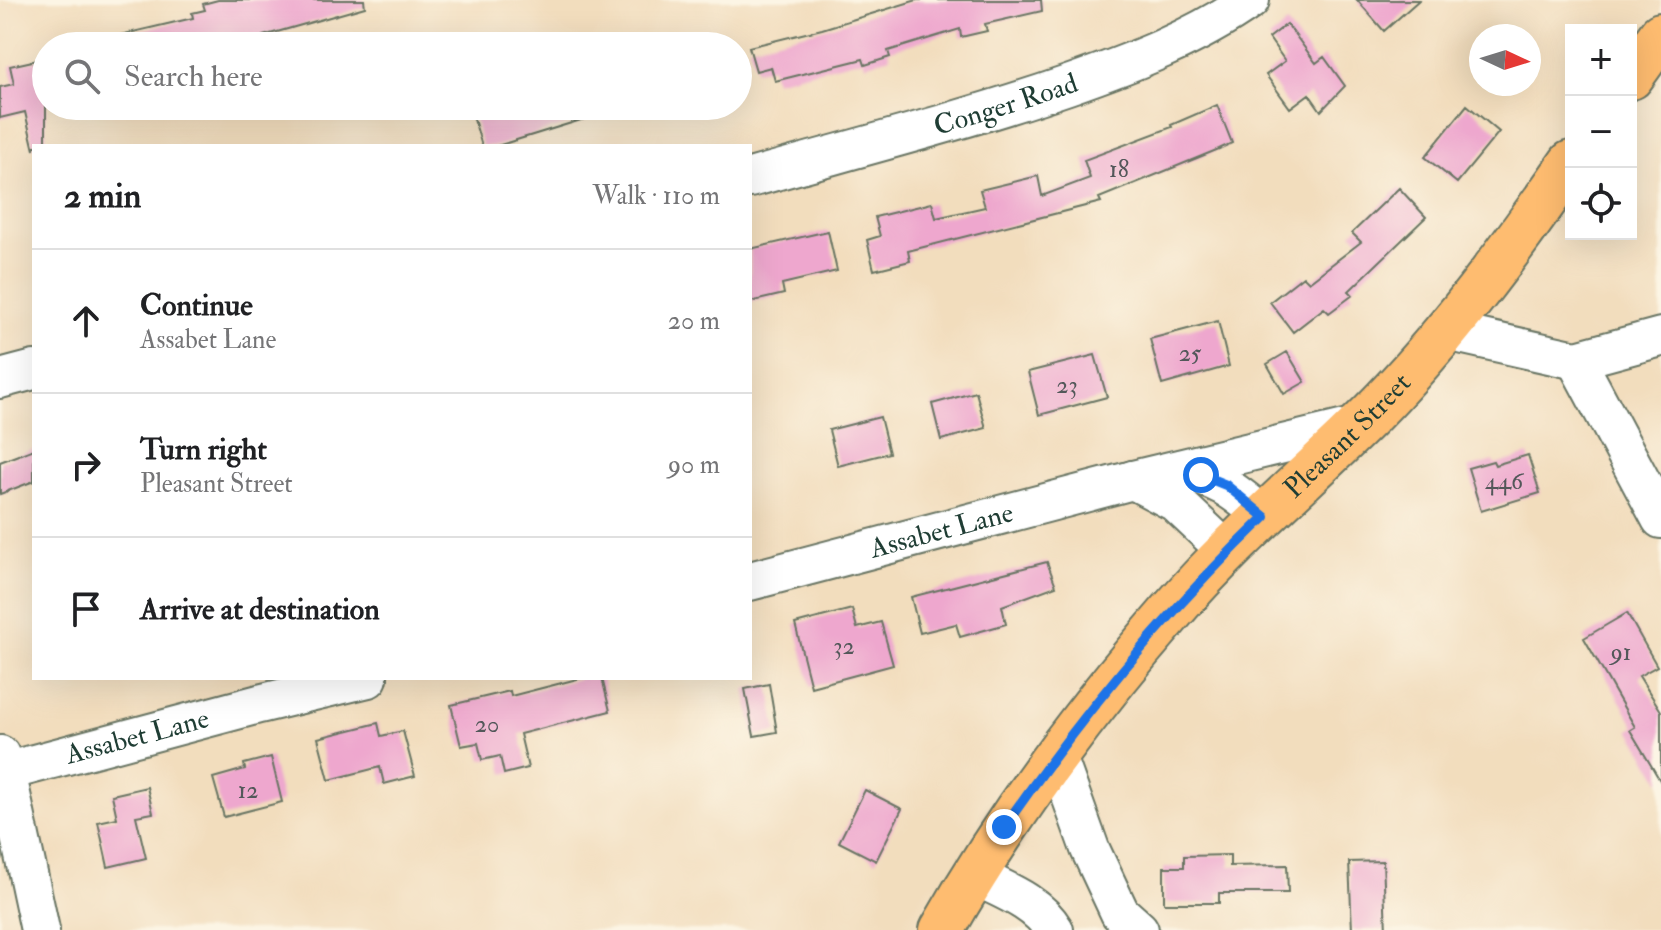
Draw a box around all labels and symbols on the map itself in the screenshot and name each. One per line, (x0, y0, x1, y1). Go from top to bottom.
north arrow (1469, 24, 1541, 96)
street label: Conger Road (930, 65, 1083, 143)
house number: 18 (1109, 154, 1129, 185)
house number: 25 (1179, 338, 1202, 369)
street label: Pleasant Street (1276, 366, 1418, 506)
house number: 23 (1056, 370, 1078, 401)
route start (1183, 457, 1219, 493)
house number: 446 (1485, 466, 1525, 497)
street label: Assabet Lane (865, 495, 1017, 566)
house number: 32 (833, 631, 855, 662)
house number: 91 (1609, 637, 1631, 668)
street label: Assabet Lane (61, 701, 213, 773)
house number: 20 (475, 709, 499, 740)
house number: 12 (238, 775, 258, 806)
route end (986, 809, 1022, 845)

